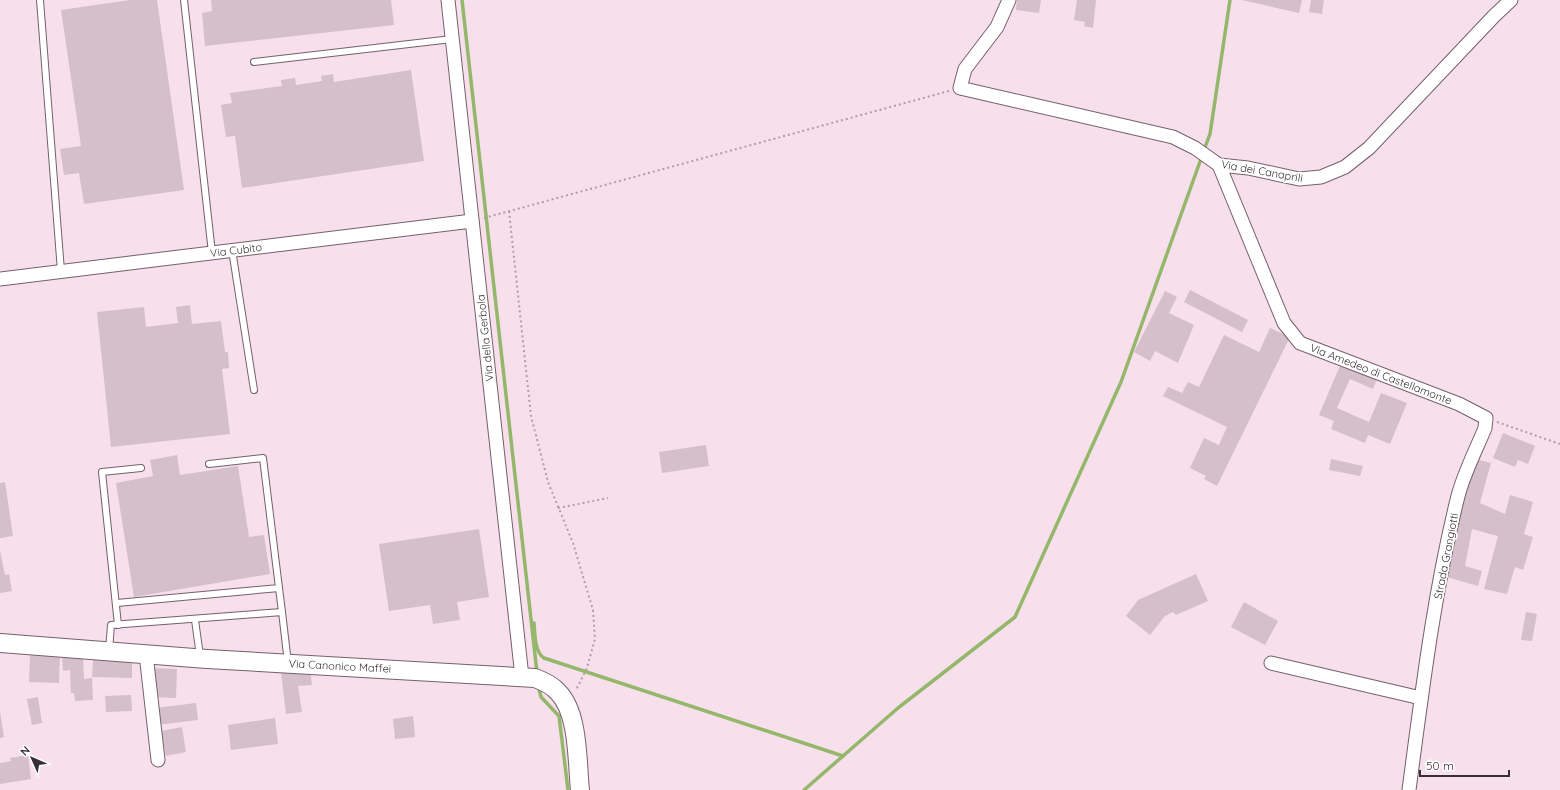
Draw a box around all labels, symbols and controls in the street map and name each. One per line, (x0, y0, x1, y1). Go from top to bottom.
street label: Via dei Canaprili (1220, 157, 1304, 185)
street label: Via Cubito (209, 240, 263, 260)
street label: Via della Gerbola (473, 294, 497, 382)
street label: Via Amedeo di Castellamonte (1308, 340, 1454, 408)
street label: Strada Grangiotti (1431, 512, 1461, 600)
street label: Via Canonico Maffei (288, 656, 392, 676)
north arrow (12, 738, 52, 778)
text: N (17, 743, 33, 759)
scale bar (1420, 752, 1509, 778)
text: 50 m (1426, 758, 1454, 773)

